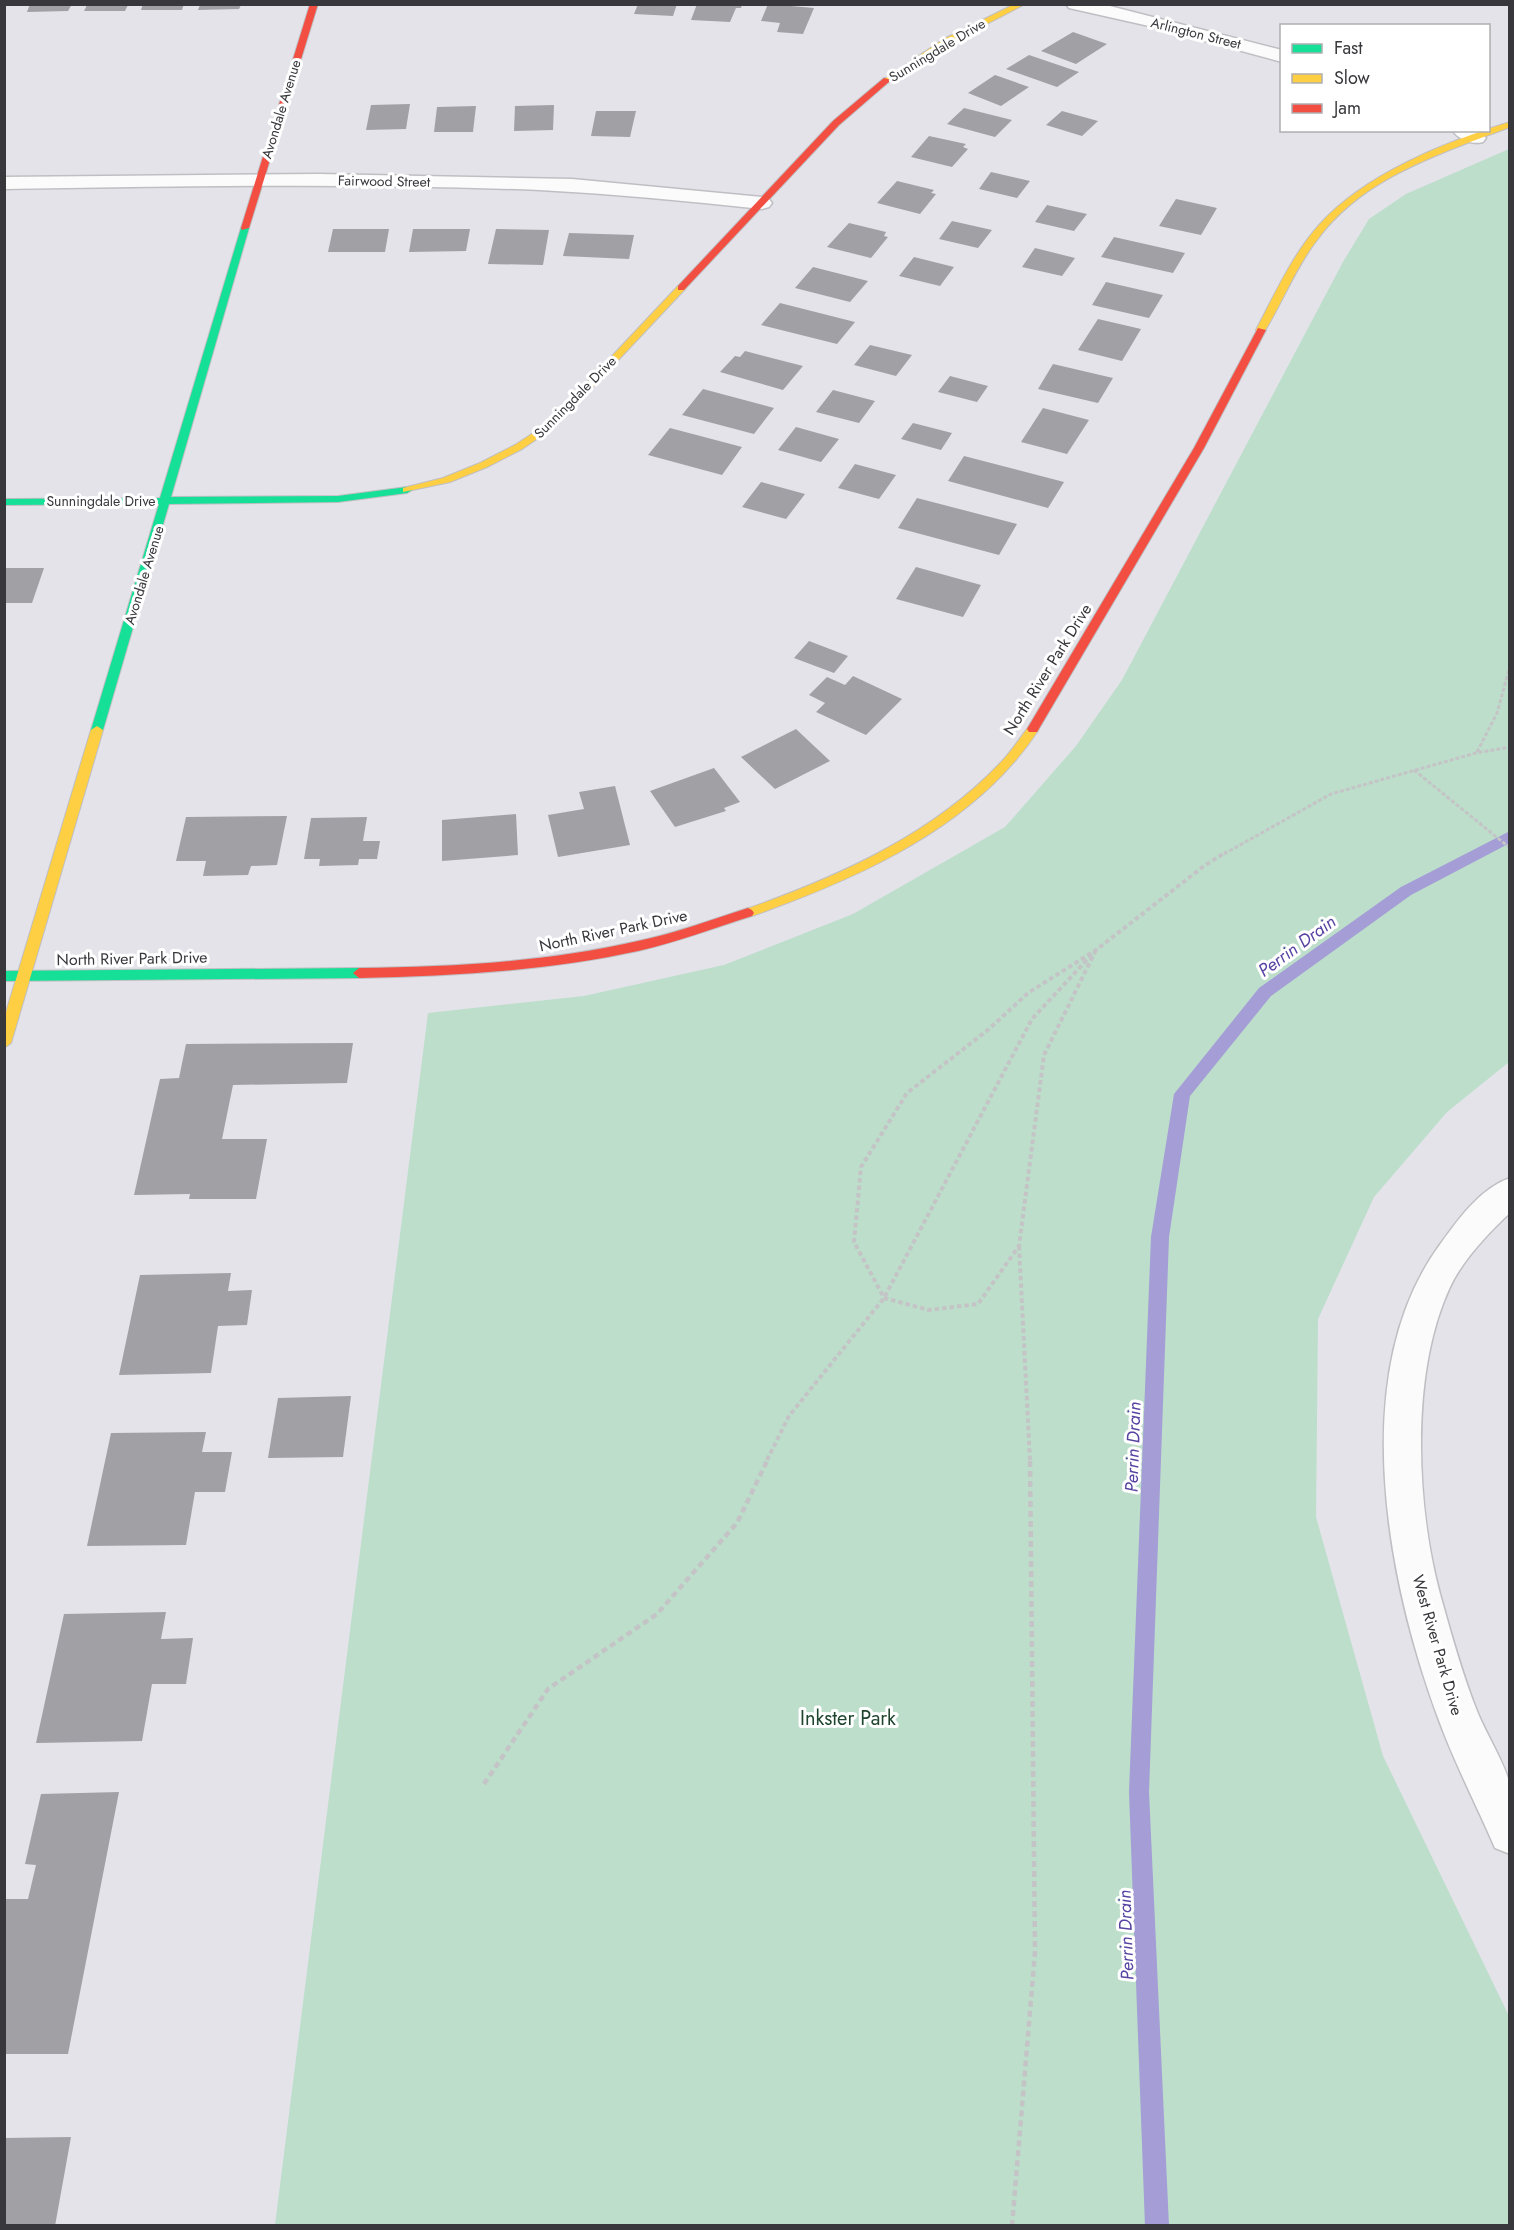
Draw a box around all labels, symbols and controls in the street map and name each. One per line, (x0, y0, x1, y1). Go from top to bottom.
street label: Arlington Street (1149, 12, 1244, 54)
street label: Sunningdale Drive (885, 13, 989, 87)
legend (1280, 24, 1490, 132)
text: Fast (1334, 35, 1363, 61)
street label: Avondale Avenue (256, 57, 306, 161)
text: Slow (1334, 65, 1371, 91)
text: Jam (1332, 95, 1361, 121)
street label: Fairwood Street (338, 170, 431, 192)
street label: Sunningdale Drive (529, 351, 621, 443)
street label: Sunningdale Drive (46, 491, 156, 511)
street label: Avondale Avenue (119, 523, 169, 627)
street label: North River Park Drive (998, 599, 1097, 739)
street label: North River Park Drive (537, 904, 689, 957)
water label: Perrin Drain (1253, 909, 1341, 983)
street label: North River Park Drive (56, 946, 208, 971)
water label: Perrin Drain (1118, 1401, 1148, 1493)
street label: West River Park Drive (1406, 1572, 1469, 1718)
park label: Inkster Park (800, 1704, 896, 1733)
water label: Perrin Drain (1111, 1889, 1141, 1981)

